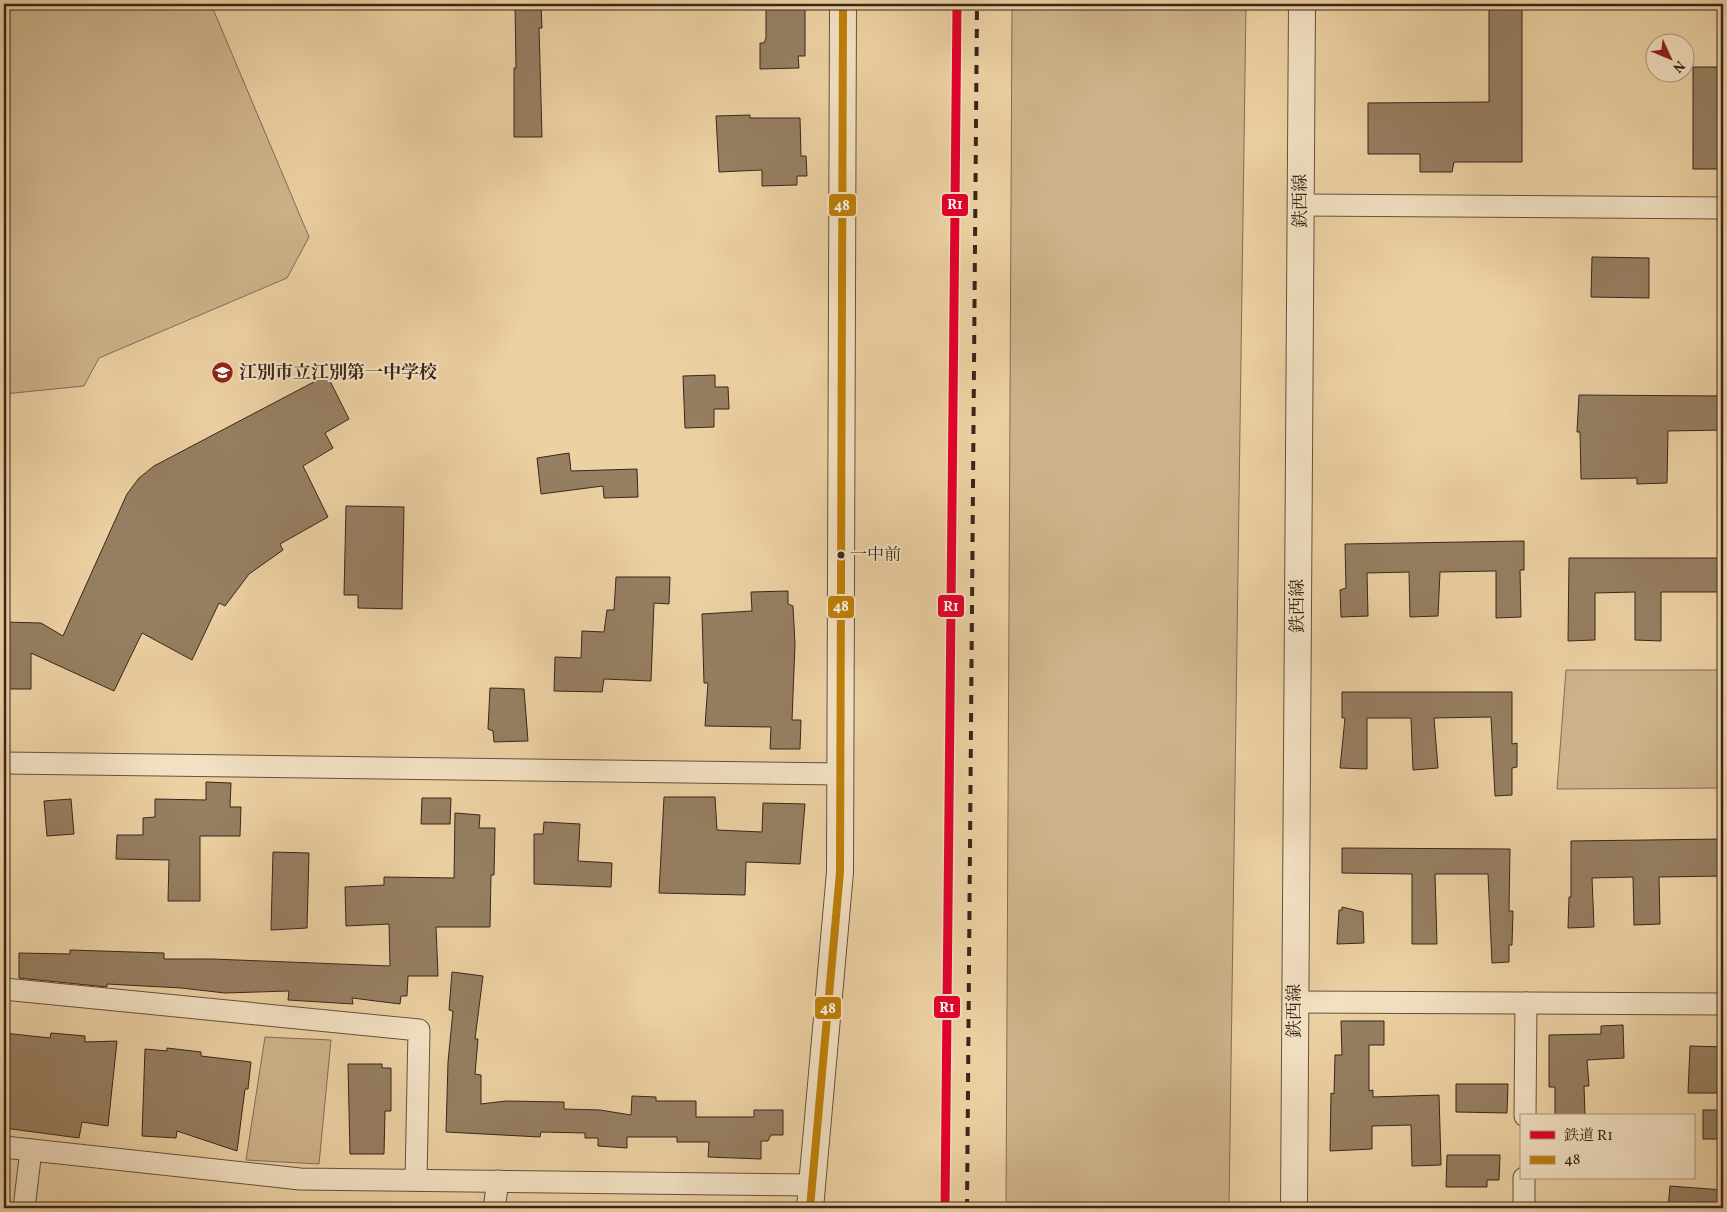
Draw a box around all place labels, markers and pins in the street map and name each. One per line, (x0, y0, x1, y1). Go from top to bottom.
school or university icon: 江別市立江別第一中学校 (211, 361, 235, 385)
place label: 江別市立江別第一中学校 (239, 361, 437, 386)
place label: 一中前 (850, 544, 901, 567)
marker: 一中前 (836, 550, 846, 560)

